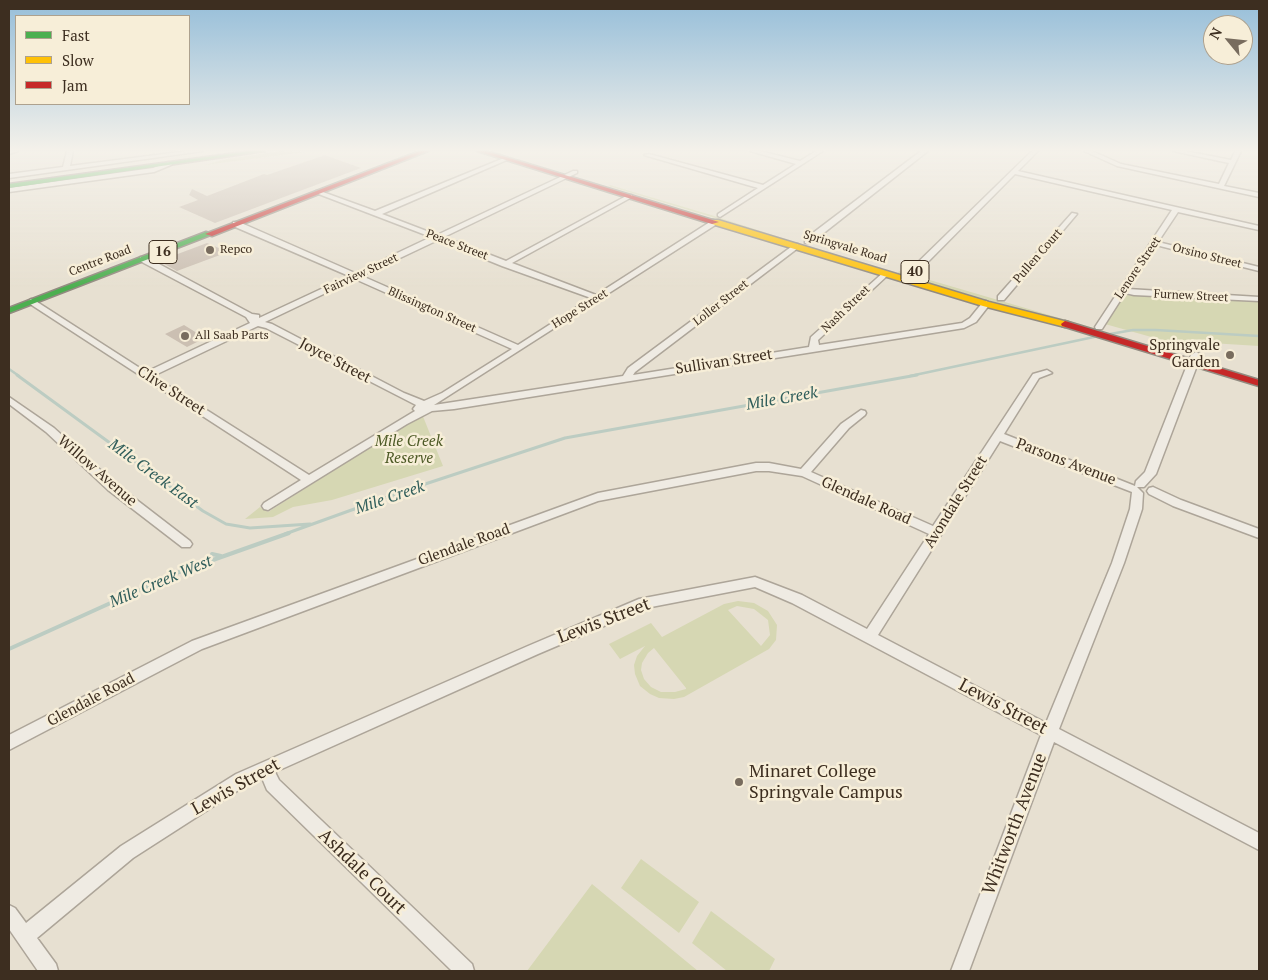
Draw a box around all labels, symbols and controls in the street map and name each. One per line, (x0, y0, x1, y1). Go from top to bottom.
legend (15, 15, 190, 105)
north arrow (1203, 15, 1253, 65)
text: N (1204, 24, 1226, 42)
text: Fast (62, 25, 90, 45)
text: Slow (62, 50, 94, 70)
text: Jam (62, 75, 88, 95)
street label: Pullen Court (1010, 226, 1066, 286)
street label: Peace Street (424, 227, 490, 263)
street label: Springvale Road (802, 227, 888, 267)
street label: Lenore Street (1112, 234, 1164, 302)
road number: 16 (149, 240, 177, 264)
street label: Orsino Street (1171, 240, 1243, 272)
street label: Centre Road (67, 243, 133, 279)
place label: Repco (220, 243, 252, 257)
marker: Repco (204, 244, 216, 256)
street label: Fairview Street (322, 250, 400, 298)
road number: 40 (901, 260, 929, 284)
street label: Loller Street (691, 277, 751, 329)
street label: Nash Street (819, 282, 873, 336)
street label: Blissington Street (386, 284, 478, 336)
street label: Hope Street (549, 286, 611, 332)
street label: Furnew Street (1153, 287, 1229, 305)
place label: All Saab Parts (195, 329, 269, 343)
marker: All Saab Parts (179, 330, 191, 342)
street label: Joyce Street (296, 335, 374, 387)
place label: Springvale Garden (1149, 337, 1220, 372)
street label: Sullivan Street (674, 345, 774, 379)
marker: Springvale Garden (1224, 349, 1236, 361)
street label: Clive Street (134, 362, 208, 420)
water label: Mile Creek (745, 383, 819, 415)
street label: Willow Avenue (54, 432, 140, 510)
park label: Mile Creek Reserve (375, 433, 443, 468)
water label: Mile Creek East (104, 435, 202, 513)
street label: Parsons Avenue (1014, 435, 1118, 489)
street label: Avondale Street (920, 453, 992, 551)
street label: Glendale Road (818, 473, 914, 529)
water label: Mile Creek (353, 477, 427, 519)
street label: Glendale Road (416, 520, 512, 570)
water label: Mile Creek West (107, 552, 215, 612)
street label: Lewis Street (555, 593, 653, 649)
street label: Glendale Road (44, 669, 138, 731)
street label: Lewis Street (955, 675, 1051, 739)
street label: Whitworth Avenue (978, 750, 1052, 898)
street label: Lewis Street (188, 754, 284, 820)
place label: Minaret College Springvale Campus (749, 761, 903, 804)
marker: Minaret College Springvale Campus (733, 776, 745, 788)
street label: Ashdale Court (314, 825, 410, 919)

